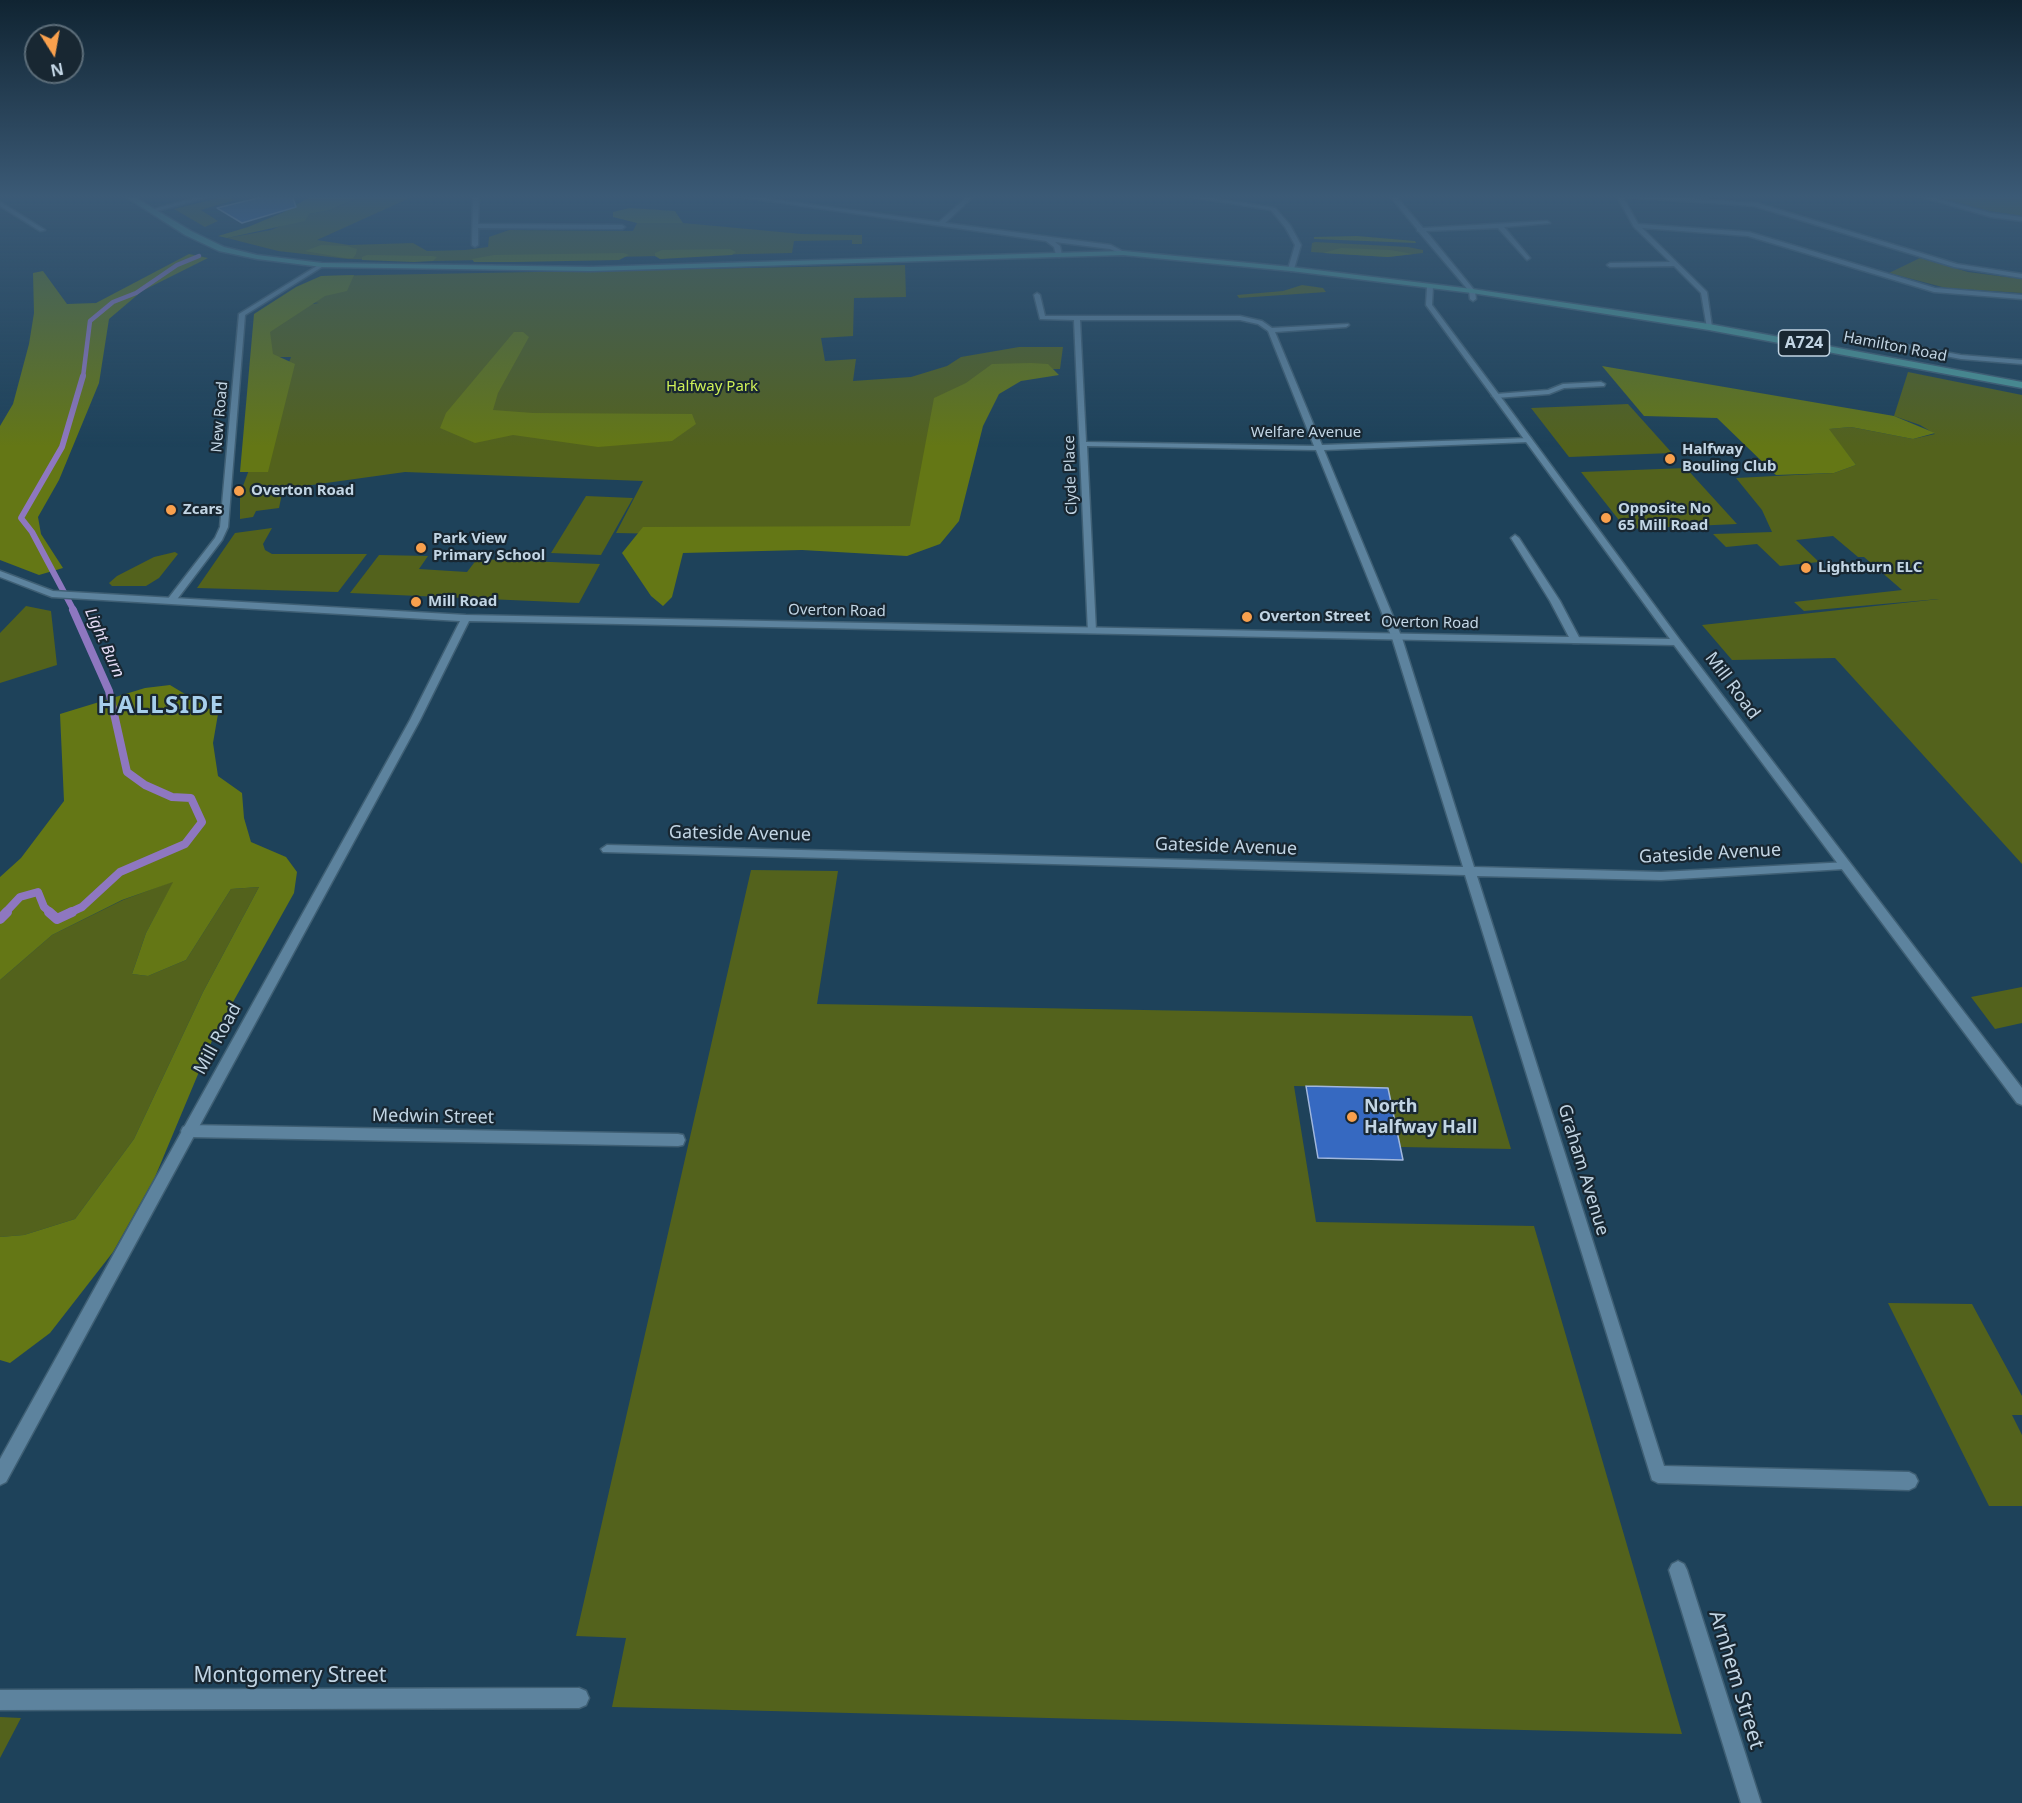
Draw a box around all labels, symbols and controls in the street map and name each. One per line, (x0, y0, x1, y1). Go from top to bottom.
north arrow (24, 24, 84, 84)
text: N (49, 58, 66, 82)
street label: Hamilton Road (1842, 328, 1948, 366)
road number: A724 (1778, 330, 1830, 356)
park label: Halfway Park (666, 378, 758, 396)
street label: New Road (208, 381, 232, 453)
street label: Welfare Avenue (1251, 424, 1361, 442)
street label: Clyde Place (1061, 435, 1081, 515)
place label: Halfway Bouling Club (1682, 441, 1777, 476)
marker: Halfway Bouling Club (1663, 452, 1677, 466)
place label: Overton Road (251, 482, 354, 500)
marker: Overton Road (232, 484, 246, 498)
place label: Opposite No 65 Mill Road (1618, 500, 1711, 535)
place label: Zcars (183, 501, 223, 519)
marker: Zcars (164, 503, 178, 517)
marker: Opposite No 65 Mill Road (1599, 511, 1613, 525)
place label: Park View Primary School (433, 530, 545, 565)
marker: Park View Primary School (414, 541, 428, 555)
place label: Lightburn ELC (1818, 559, 1922, 577)
marker: Lightburn ELC (1799, 561, 1813, 575)
place label: Mill Road (428, 593, 497, 611)
marker: Mill Road (409, 595, 423, 609)
street label: Overton Road (788, 601, 886, 621)
water label: Light Burn (80, 605, 128, 681)
place label: Overton Street (1259, 608, 1370, 626)
marker: Overton Street (1240, 610, 1254, 624)
street label: Overton Road (1381, 613, 1479, 633)
street label: Mill Road (1700, 648, 1764, 724)
district label: HALLSIDE (97, 692, 225, 720)
street label: Gateside Avenue (669, 822, 811, 846)
street label: Gateside Avenue (1155, 834, 1297, 860)
street label: Gateside Avenue (1638, 839, 1782, 869)
street label: Mill Road (190, 1000, 246, 1078)
place label: North Halfway Hall (1364, 1096, 1477, 1138)
street label: Graham Avenue (1553, 1102, 1613, 1238)
street label: Medwin Street (372, 1105, 494, 1129)
marker: North Halfway Hall (1345, 1110, 1359, 1124)
street label: Arnhem Street (1703, 1608, 1769, 1752)
street label: Montgomery Street (194, 1663, 386, 1689)

